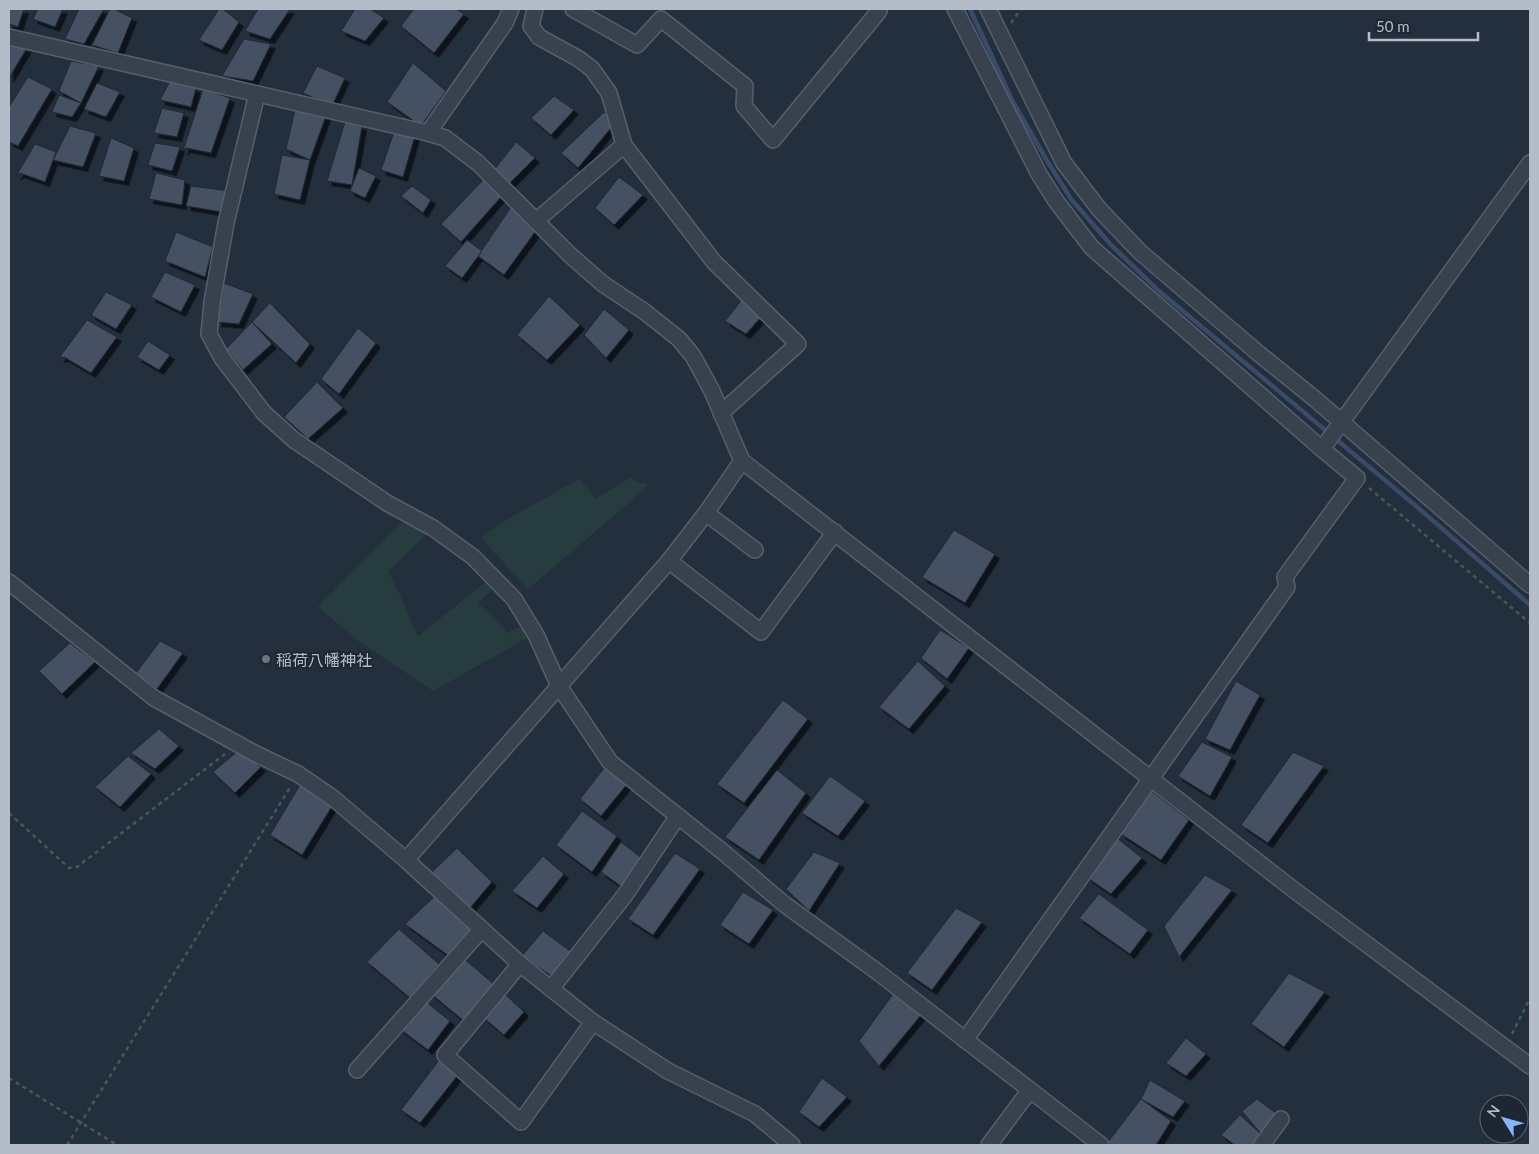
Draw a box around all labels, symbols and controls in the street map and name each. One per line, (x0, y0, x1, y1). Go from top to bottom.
scale bar (1369, 10, 1478, 42)
text: 50 m (1376, 17, 1410, 35)
place label: 稲荷八幡神社 (276, 650, 372, 669)
marker: 稲荷八幡神社 (260, 653, 272, 665)
north arrow (1479, 1094, 1529, 1144)
text: N (1483, 1101, 1503, 1120)

